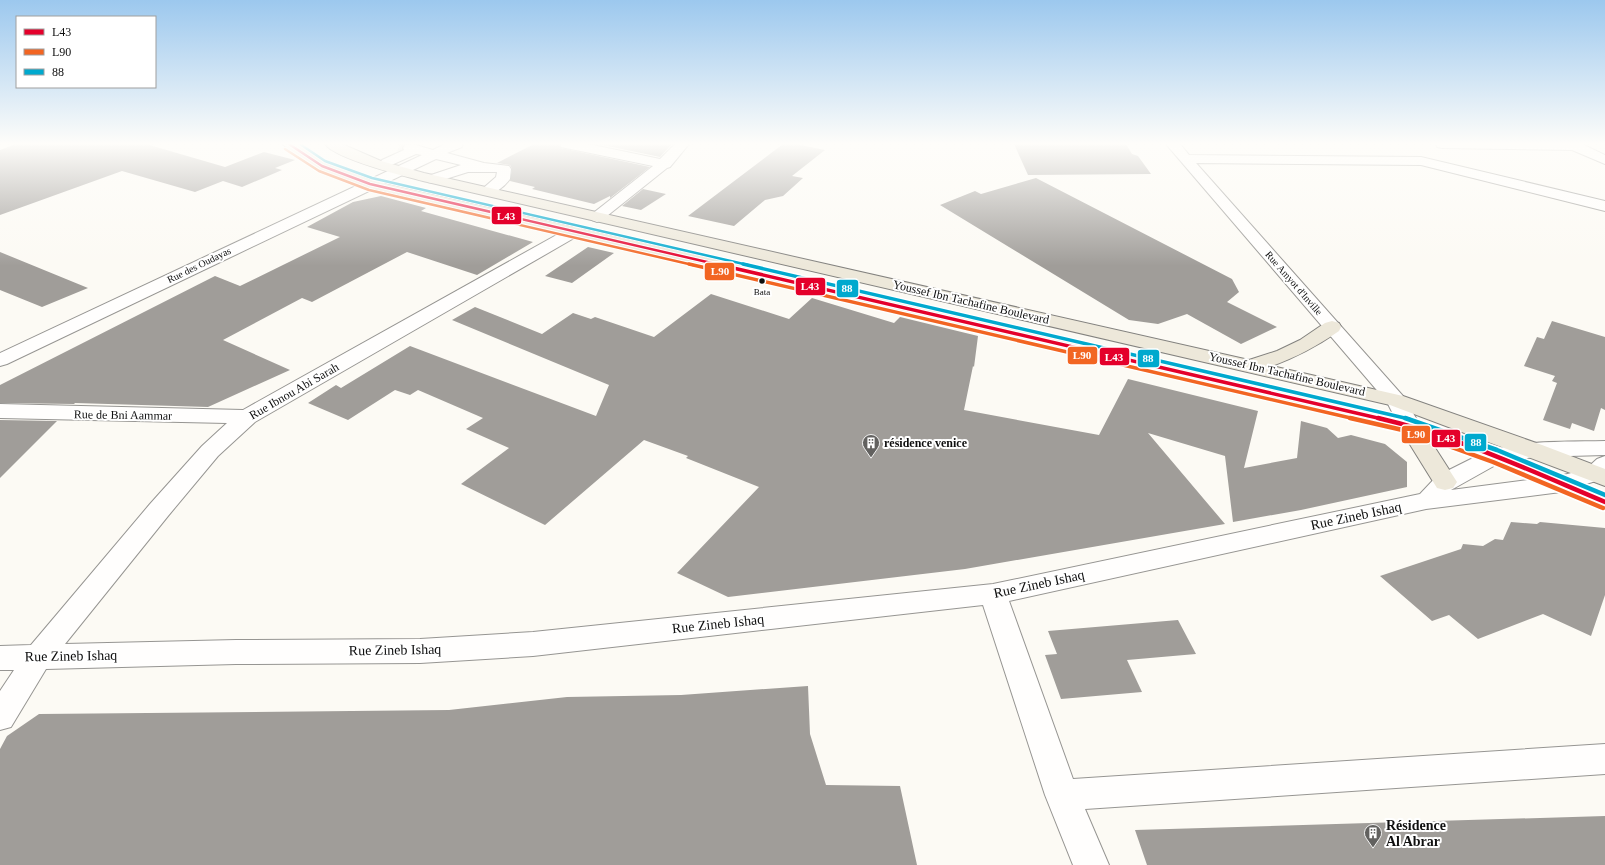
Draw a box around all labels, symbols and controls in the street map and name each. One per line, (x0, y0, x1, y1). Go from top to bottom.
legend (16, 16, 156, 88)
text: L43 (52, 25, 71, 39)
text: L90 (52, 45, 71, 59)
text: 88 (52, 65, 64, 79)
line badge: L43 (491, 206, 522, 225)
text: L43 (497, 210, 516, 222)
street label: Rue des Oudayas (165, 245, 233, 285)
street label: Rue Amyot d'Inville (1263, 249, 1325, 318)
line badge: L90 (704, 262, 735, 281)
text: L90 (711, 265, 730, 277)
marker: Bata (757, 276, 767, 286)
line badge: L43 (795, 277, 826, 296)
street label: Youssef Ibn Tachafine Boulevard (891, 277, 1051, 327)
line badge: 88 (836, 279, 859, 298)
text: L43 (801, 280, 820, 292)
text: 88 (842, 282, 853, 294)
place label: Bata (754, 287, 770, 297)
line badge: L90 (1067, 346, 1098, 365)
line badge: L43 (1099, 347, 1130, 366)
text: L90 (1073, 349, 1092, 361)
line badge: 88 (1137, 349, 1160, 368)
street label: Youssef Ibn Tachafine Boulevard (1207, 349, 1367, 399)
text: L43 (1105, 351, 1124, 363)
text: 88 (1143, 352, 1154, 364)
street label: Rue Ibnou Abi Sarah (247, 360, 341, 422)
street label: Rue de Bni Aammar (74, 407, 172, 423)
line badge: L90 (1401, 425, 1431, 444)
text: L90 (1407, 428, 1426, 440)
line badge: L43 (1431, 429, 1461, 448)
text: L43 (1437, 432, 1456, 444)
building icon: résidence venice (861, 433, 881, 458)
line badge: 88 (1464, 433, 1487, 452)
place label: résidence venice (884, 436, 968, 450)
text: 88 (1471, 436, 1482, 448)
street label: Rue Zineb Ishaq (1309, 499, 1403, 533)
street label: Rue Zineb Ishaq (992, 567, 1086, 601)
street label: Rue Zineb Ishaq (671, 612, 765, 636)
street label: Rue Zineb Ishaq (349, 642, 441, 658)
street label: Rue Zineb Ishaq (25, 648, 117, 664)
place label: Résidence Al Abrar (1386, 818, 1446, 849)
building icon: Résidence Al Abrar (1363, 823, 1383, 848)

